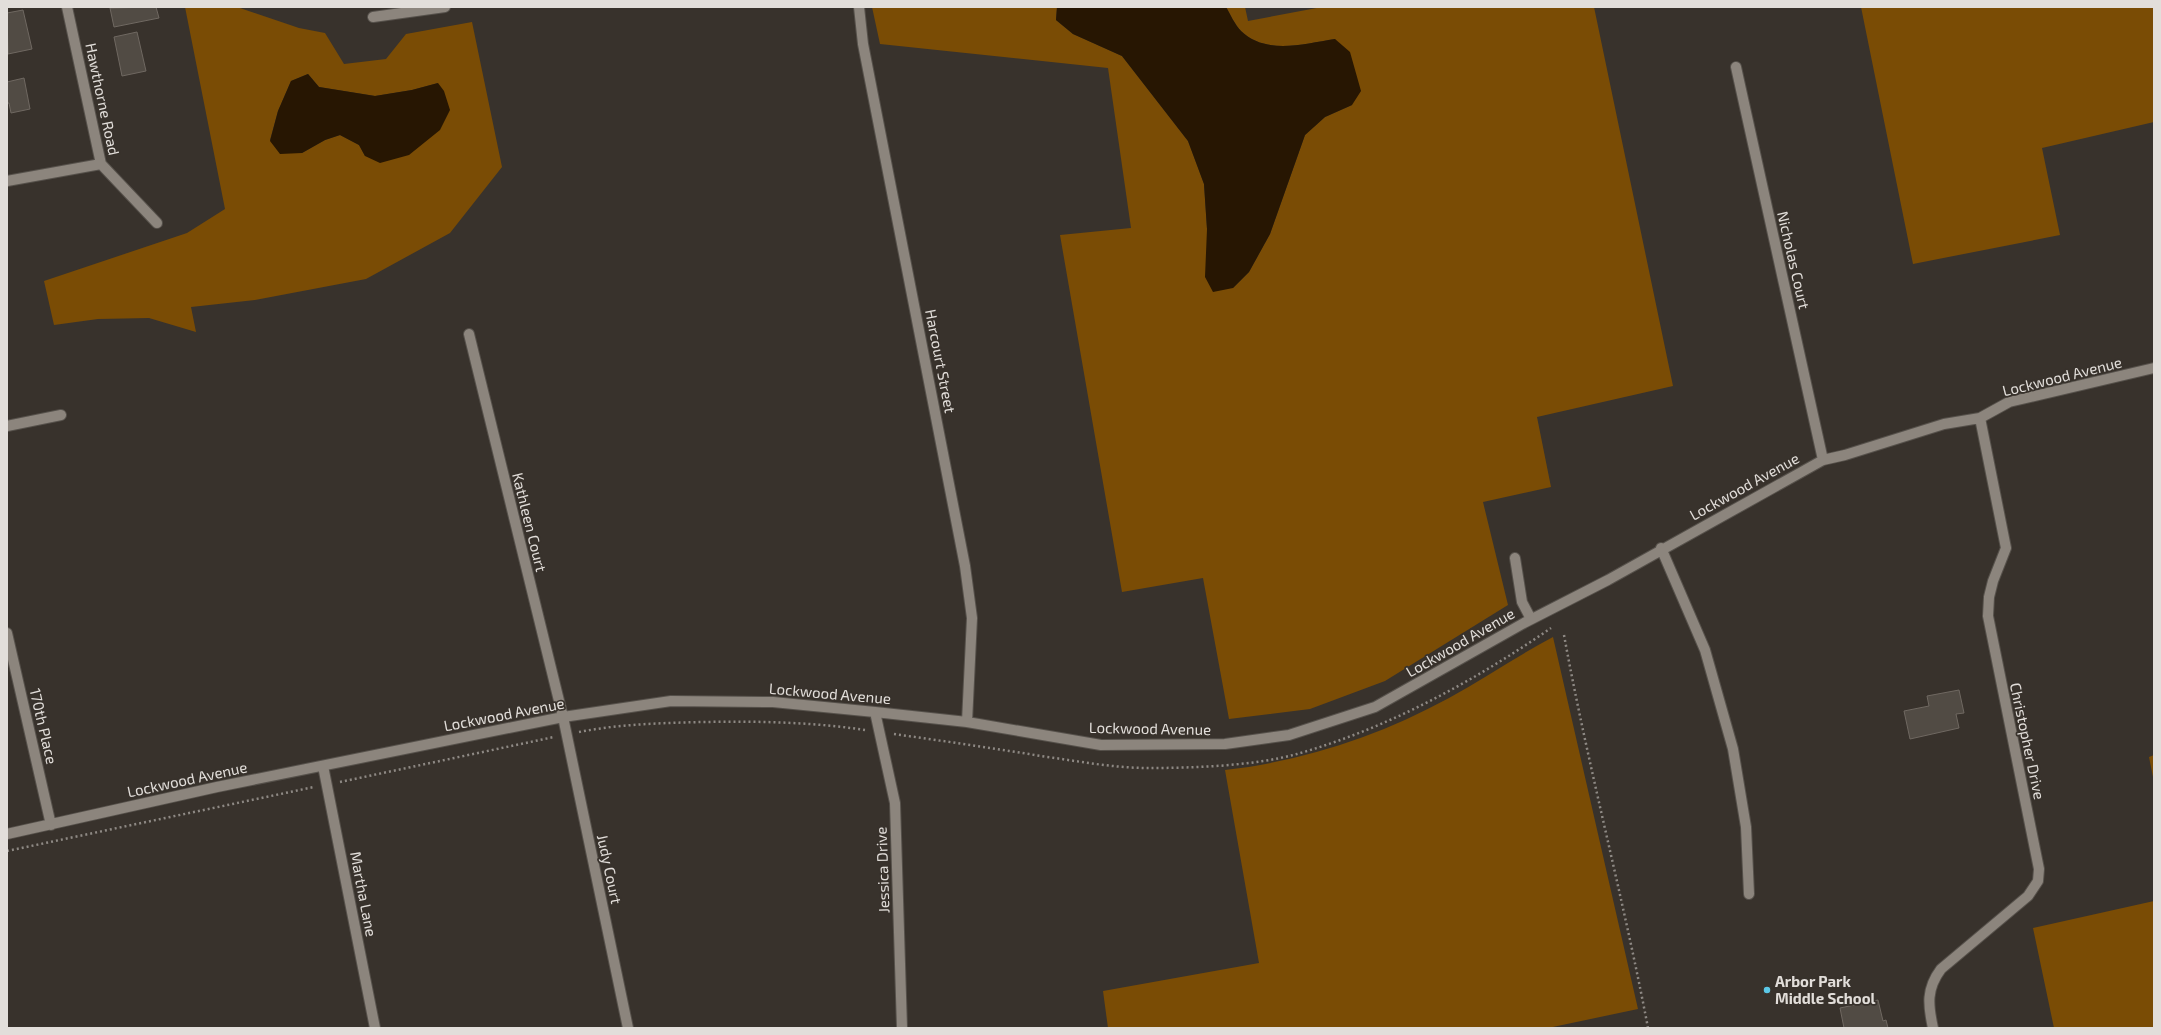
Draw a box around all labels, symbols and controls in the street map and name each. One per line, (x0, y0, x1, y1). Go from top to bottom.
street label: Hawthorne Road (82, 41, 124, 157)
street label: Nicholas Court (1774, 209, 1814, 311)
street label: Harcourt Street (922, 308, 960, 415)
street label: Lockwood Avenue (2000, 352, 2124, 400)
street label: Lockwood Avenue (1686, 448, 1802, 524)
street label: Kathleen Court (509, 471, 551, 574)
street label: Lockwood Avenue (1403, 604, 1517, 680)
street label: Lockwood Avenue (768, 679, 892, 707)
street label: Christopher Drive (2007, 681, 2049, 801)
street label: 170th Place (27, 686, 61, 766)
street label: Lockwood Avenue (442, 693, 566, 735)
street label: Lockwood Avenue (1089, 718, 1211, 738)
street label: Lockwood Avenue (125, 757, 249, 801)
street label: Jessica Drive (871, 826, 893, 914)
street label: Judy Court (594, 833, 626, 906)
street label: Martha Lane (347, 850, 381, 938)
place label: Arbor Park Middle School (1775, 972, 1876, 1007)
marker: Arbor Park Middle School (1762, 985, 1772, 995)

